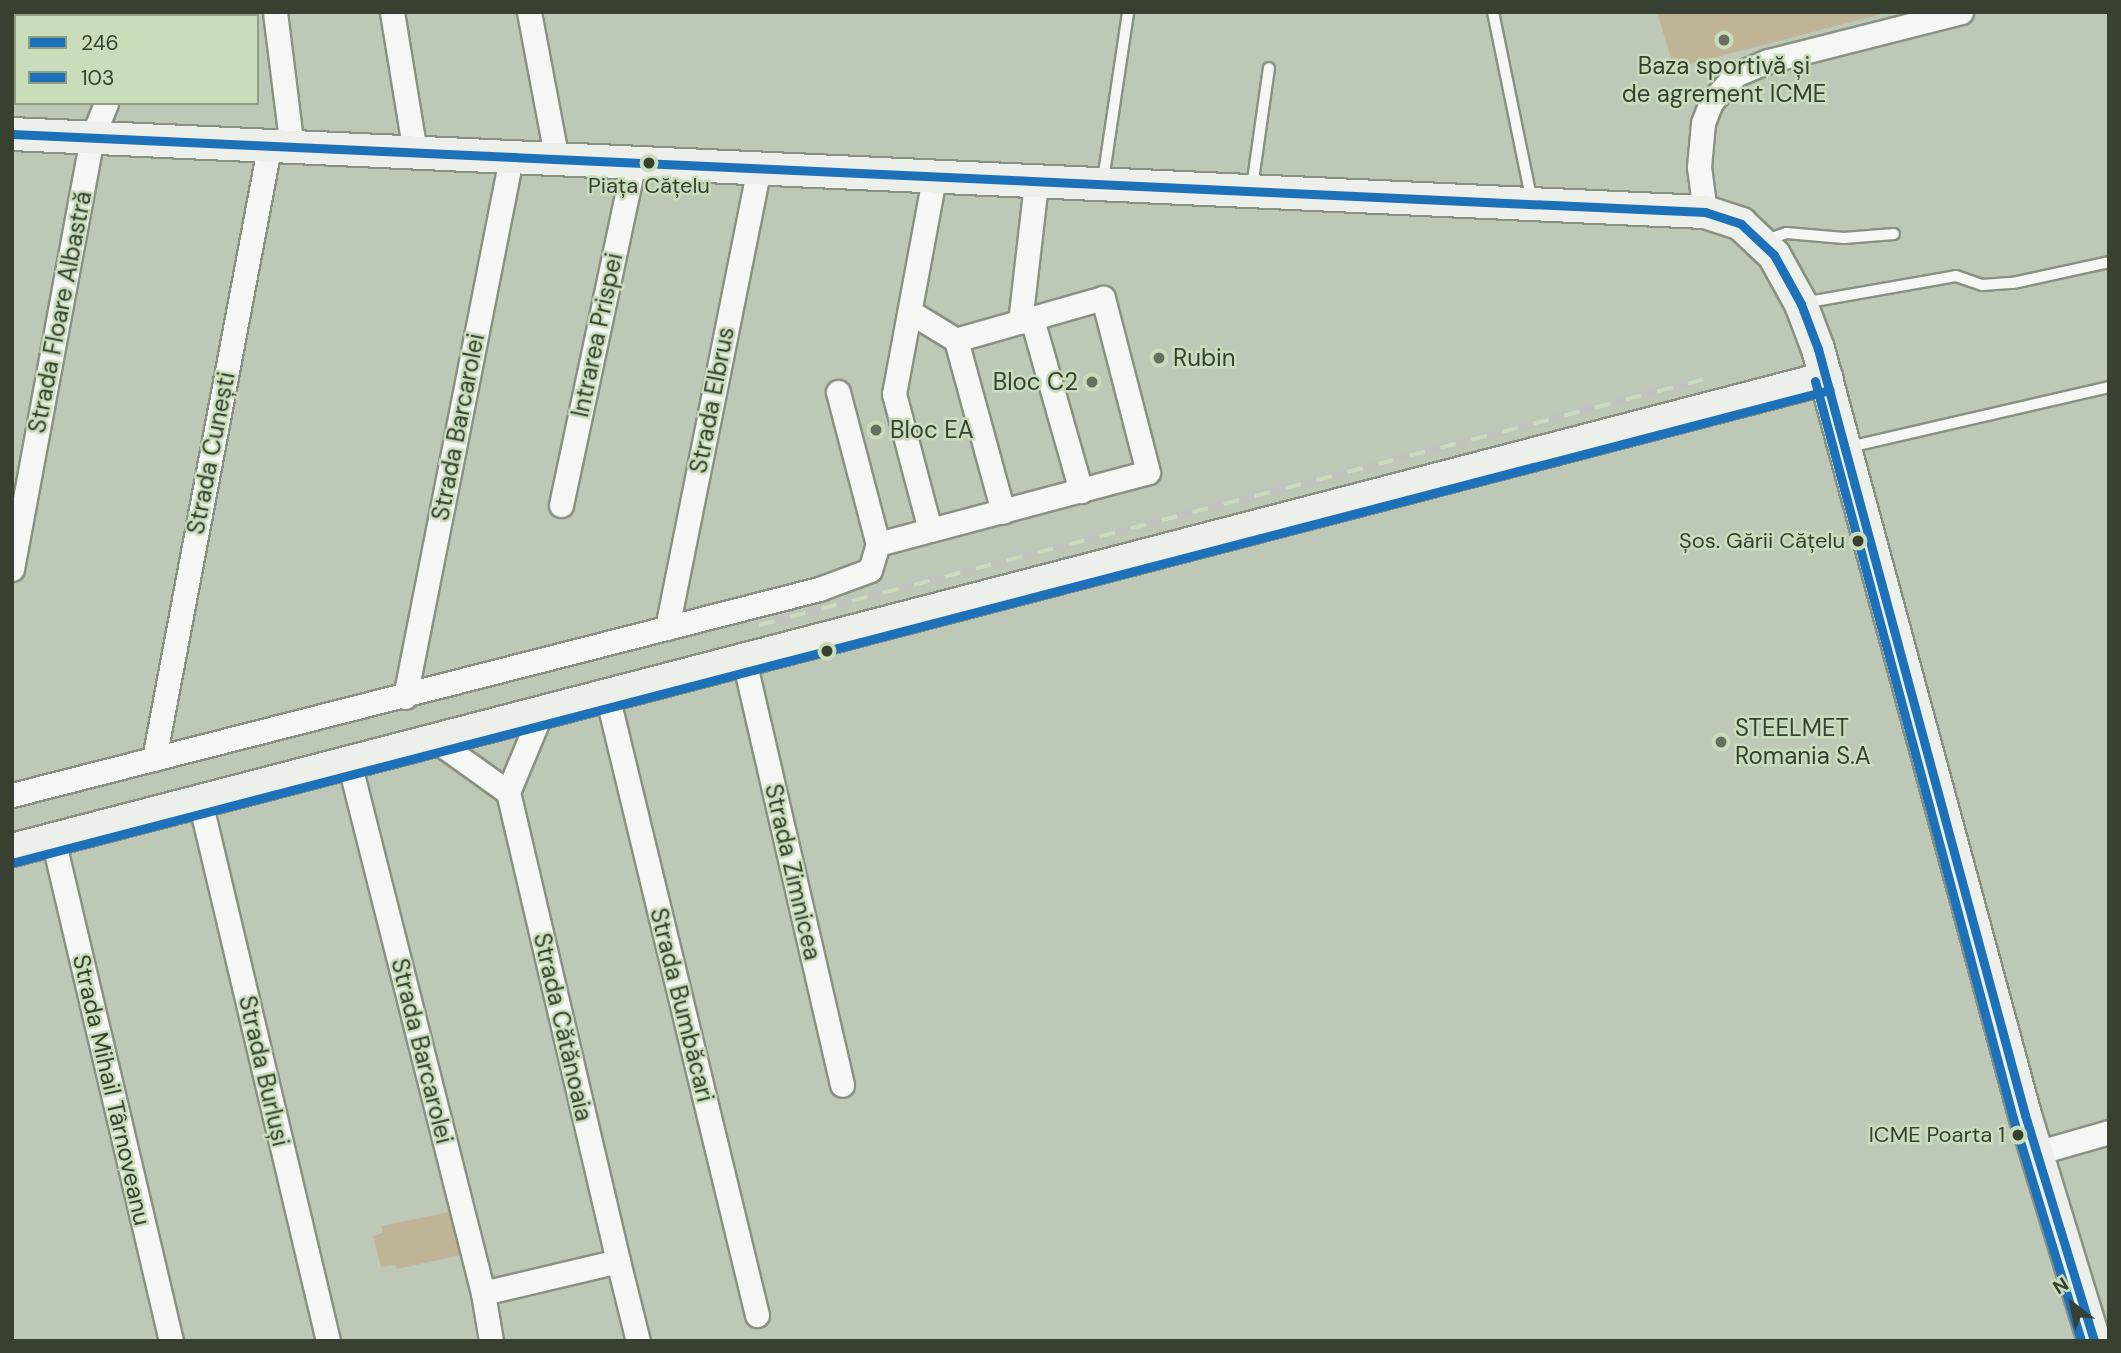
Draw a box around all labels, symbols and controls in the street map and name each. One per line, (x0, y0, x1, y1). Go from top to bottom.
legend (14, 14, 259, 105)
text: 246 (81, 29, 119, 57)
marker: Baza sportivă și de agrement ICME (1716, 32, 1732, 48)
place label: Baza sportivă și de agrement ICME (1622, 52, 1826, 108)
text: 103 (81, 64, 114, 92)
marker: Piața Cățelu (642, 156, 656, 170)
place label: Piața Cățelu (588, 173, 710, 199)
street label: Strada Floare Albastră (22, 189, 98, 435)
street label: Intrarea Prispei (566, 250, 628, 420)
street label: Strada Elbrus (684, 324, 740, 476)
street label: Strada Barcarolei (426, 331, 490, 523)
place label: Rubin (1173, 344, 1236, 372)
marker: Rubin (1151, 350, 1167, 366)
place label: Bloc C2 (993, 368, 1078, 396)
street label: Strada Cunești (181, 369, 241, 537)
marker: Bloc C2 (1084, 374, 1100, 390)
place label: Bloc EA (890, 416, 974, 444)
marker: Bloc EA (868, 422, 884, 438)
place label: Șos. Gării Cățelu (1679, 528, 1845, 554)
marker: Șos. Gării Cățelu (1851, 534, 1865, 548)
unlabelled marker (820, 644, 834, 658)
place label: STEELMET Romania S.A (1735, 714, 1871, 770)
marker: STEELMET Romania S.A (1713, 734, 1729, 750)
street label: Strada Zimnicea (759, 781, 827, 963)
street label: Strada Bumbăcari (644, 905, 720, 1105)
street label: Strada Cătănoaia (527, 930, 599, 1124)
street label: Strada Mihail Târnoveanu (67, 952, 157, 1228)
street label: Strada Barcarolei (385, 955, 459, 1147)
street label: Strada Burluși (233, 993, 295, 1149)
place label: ICME Poarta 1 (1869, 1122, 2005, 1148)
marker: ICME Poarta 1 (2011, 1128, 2025, 1142)
north arrow (2037, 1269, 2107, 1339)
text: N (2048, 1271, 2073, 1300)

